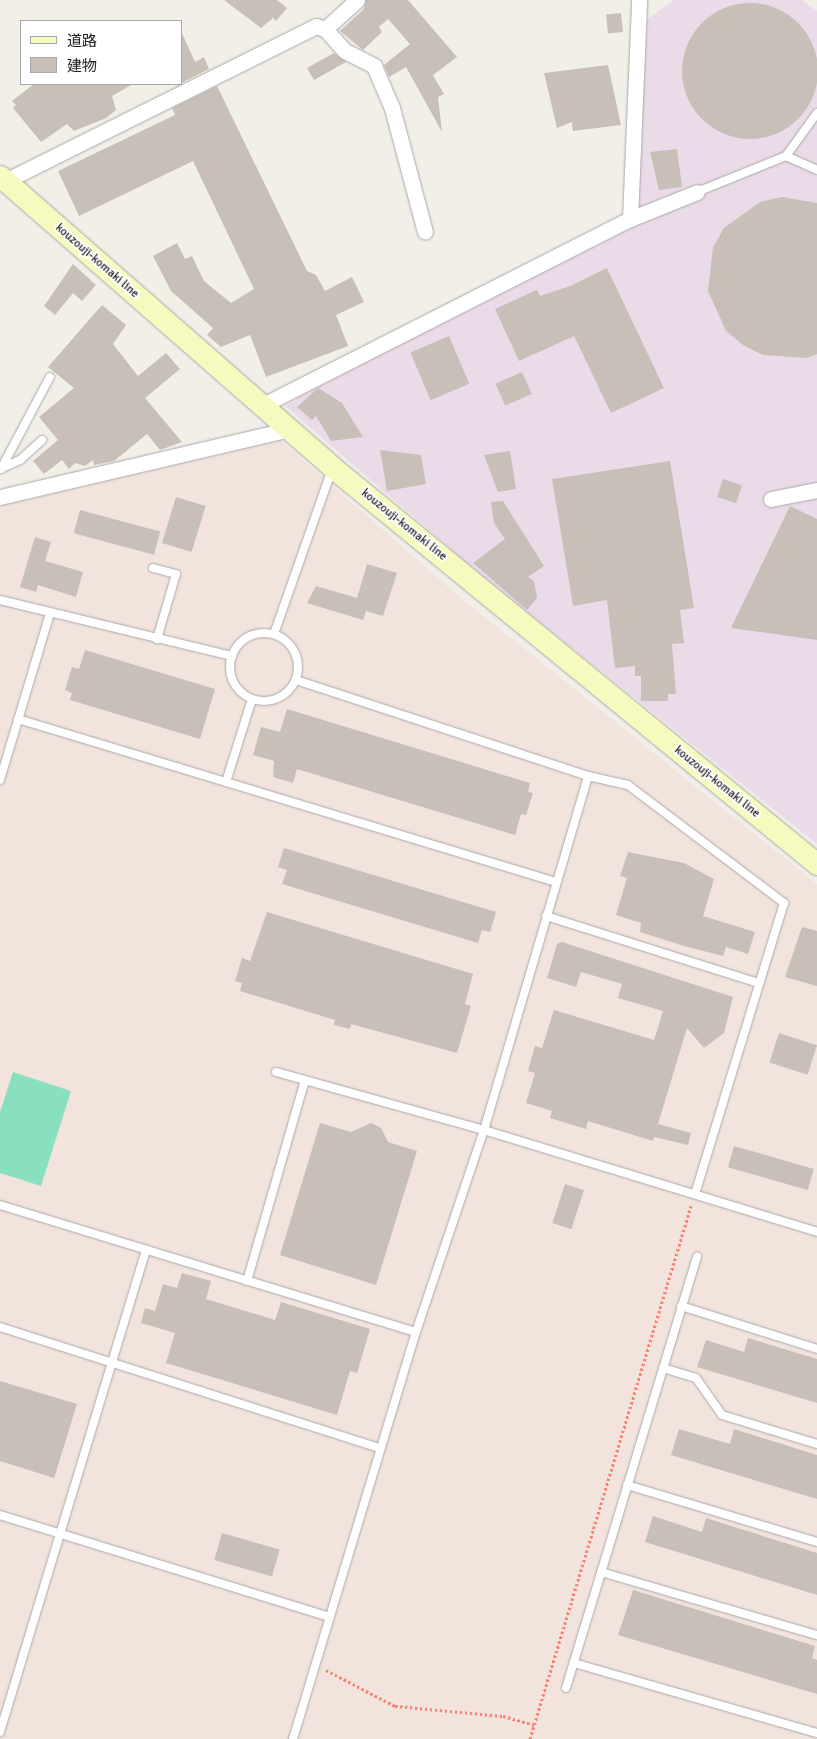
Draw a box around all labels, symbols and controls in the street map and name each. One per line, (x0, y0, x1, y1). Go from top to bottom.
legend (20, 20, 182, 85)
text: 道路 (67, 32, 97, 50)
text: 建物 (67, 57, 97, 75)
street label: kouzouji-komaki line (52, 221, 142, 301)
street label: kouzouji-komaki line (358, 486, 450, 564)
street label: kouzouji-komaki line (671, 743, 763, 821)

